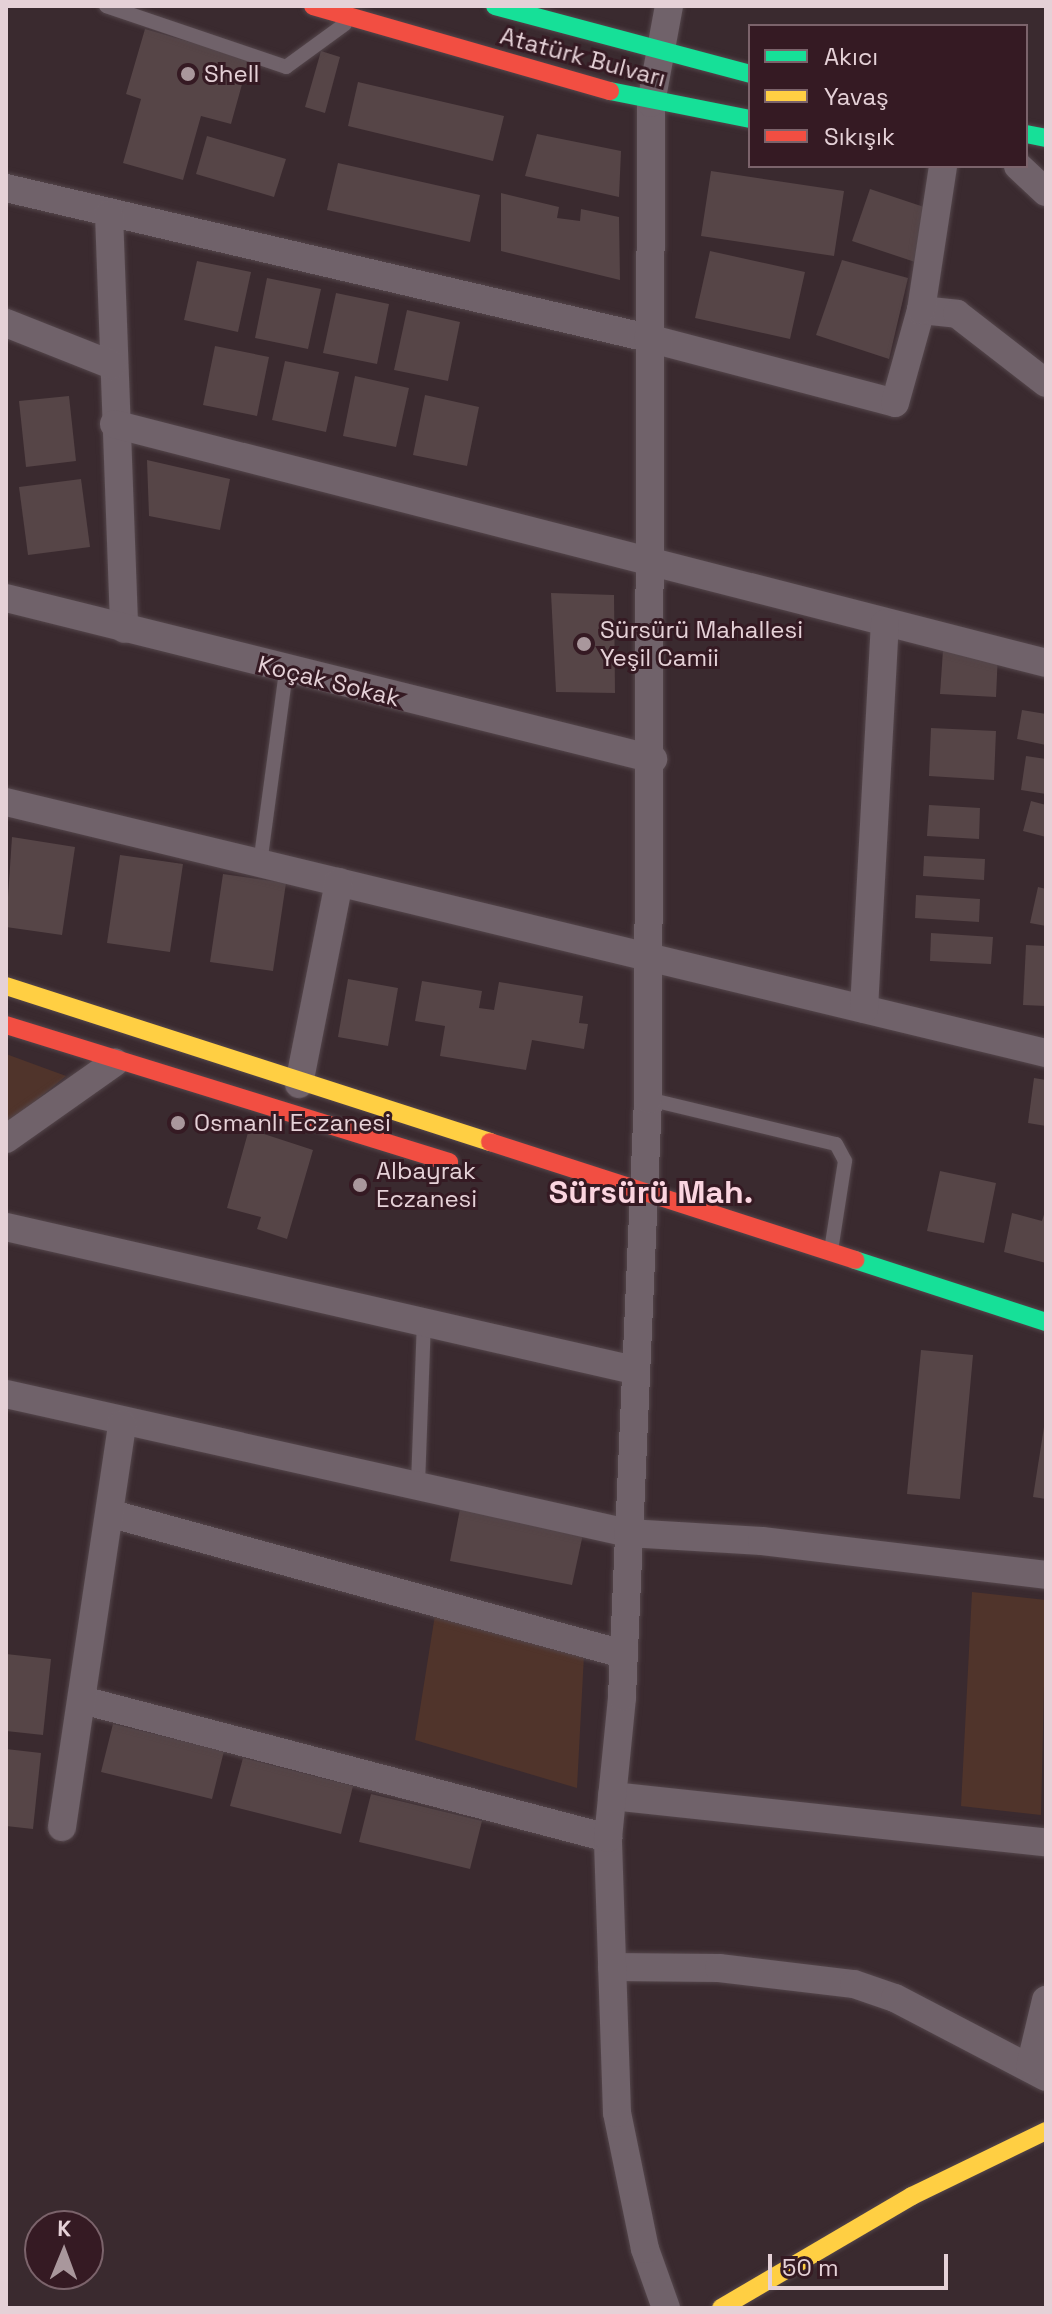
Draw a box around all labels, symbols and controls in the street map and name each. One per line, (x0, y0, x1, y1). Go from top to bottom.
street label: Atatürk Bulvarı (497, 21, 669, 93)
legend (748, 24, 1028, 168)
text: Akıcı (824, 41, 878, 72)
place label: Shell (204, 60, 259, 88)
marker: Shell (179, 65, 197, 83)
text: Yavaş (824, 81, 889, 112)
text: Sıkışık (824, 121, 895, 152)
place label: Sürsürü Mahallesi Yeşil Camii (600, 616, 803, 672)
marker: Sürsürü Mahallesi Yeşil Camii (575, 635, 593, 653)
street label: Koçak Sokak (255, 649, 403, 713)
place label: Osmanlı Eczanesi (194, 1109, 391, 1137)
marker: Osmanlı Eczanesi (169, 1114, 187, 1132)
place label: Albayrak Eczanesi (376, 1157, 477, 1213)
district label: Sürsürü Mah. (549, 1173, 753, 1211)
marker: Albayrak Eczanesi (351, 1176, 369, 1194)
north arrow (24, 2210, 104, 2290)
text: K (57, 2214, 72, 2242)
scale bar (772, 2238, 952, 2288)
text: 50 m (782, 2252, 839, 2283)

